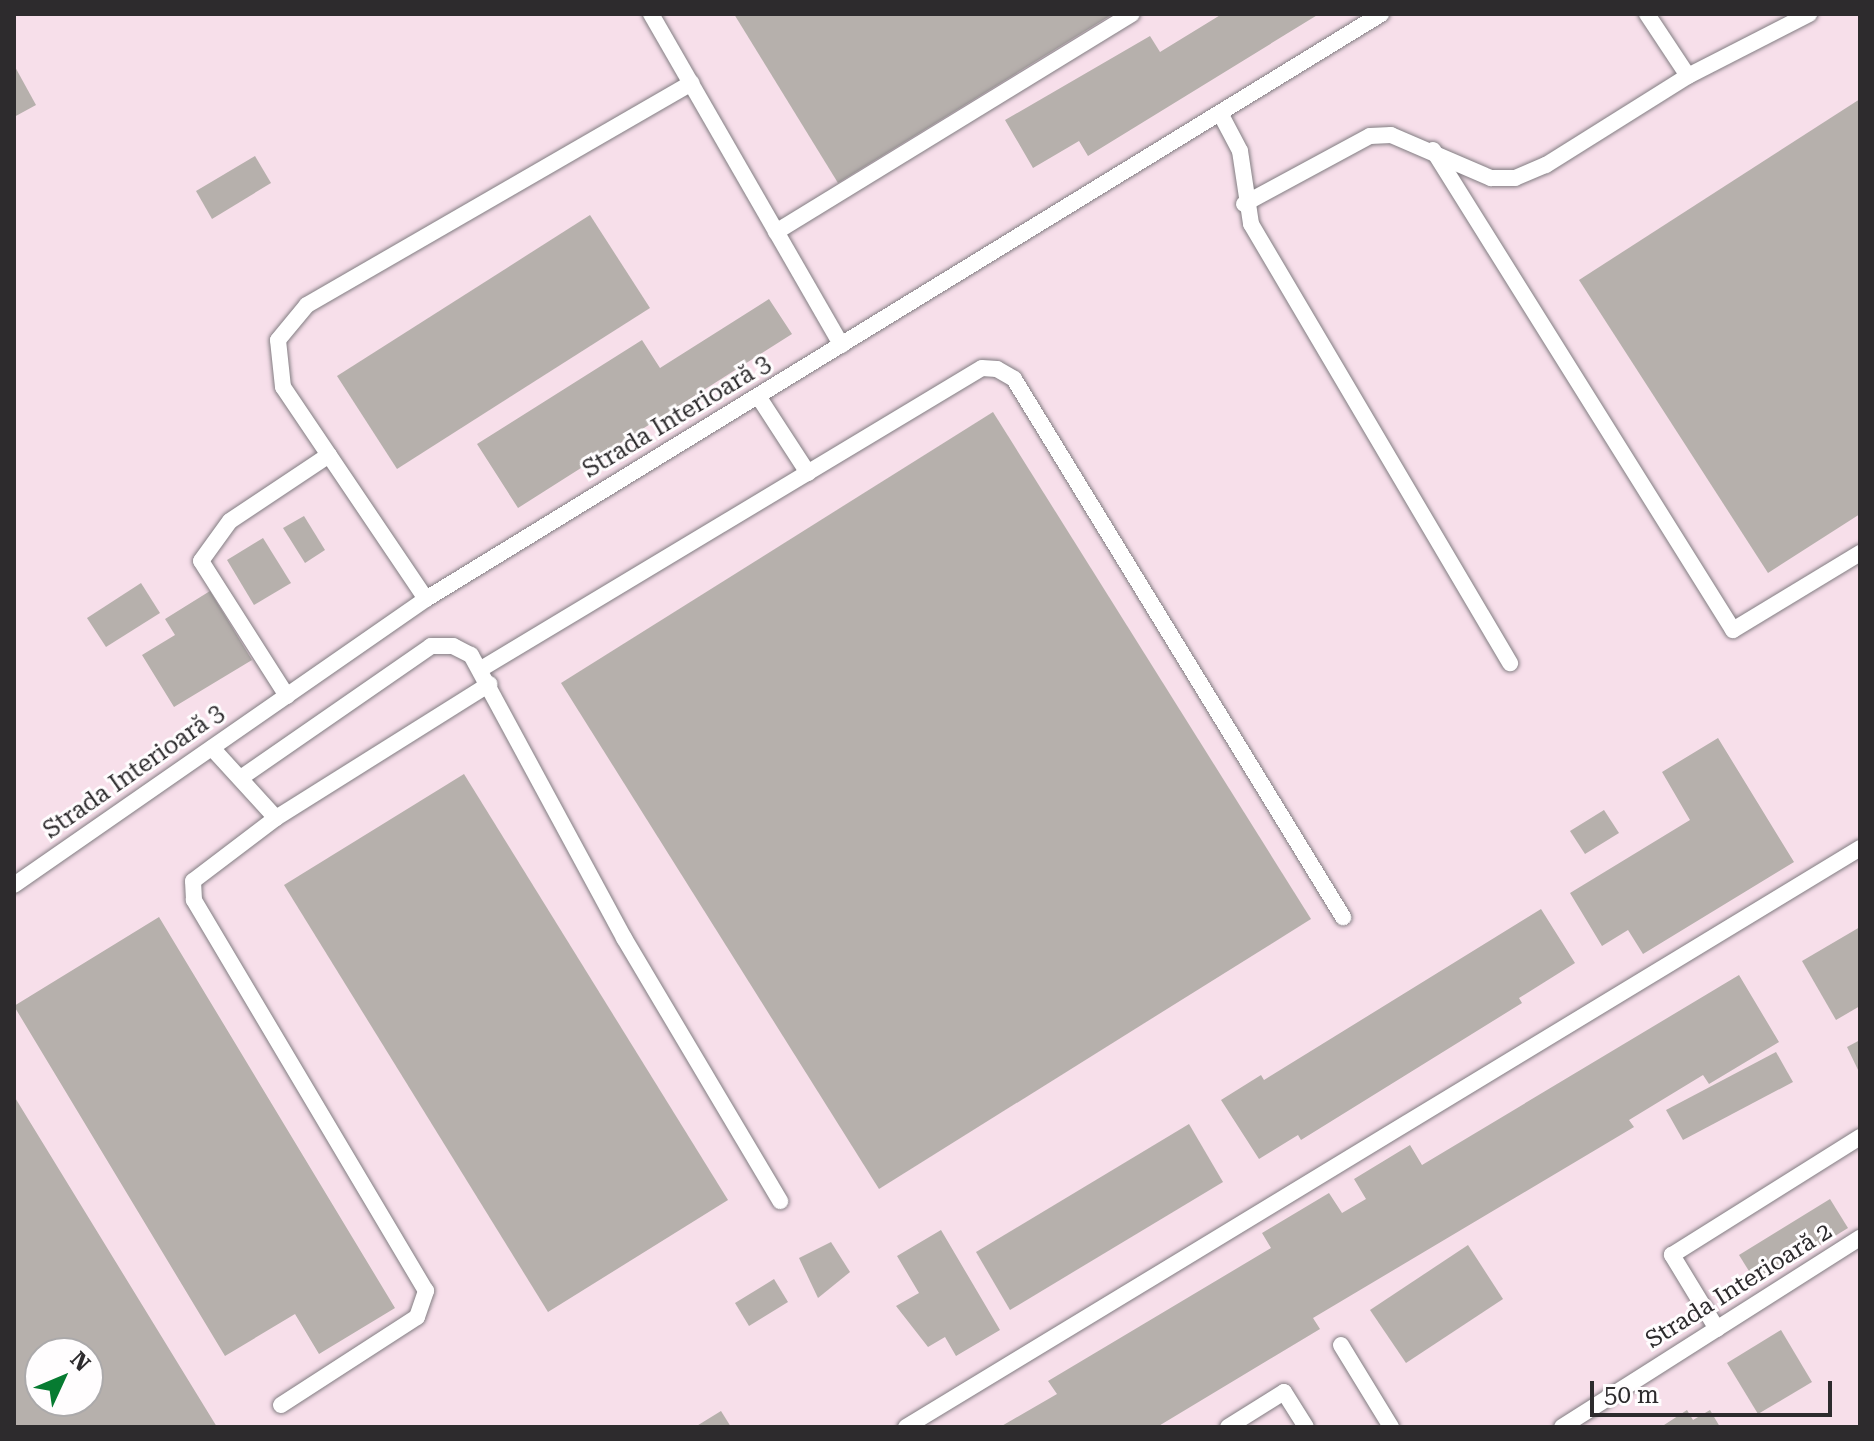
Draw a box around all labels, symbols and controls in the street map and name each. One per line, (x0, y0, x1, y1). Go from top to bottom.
street label: Strada Interioară 3 (578, 350, 776, 484)
street label: Strada Interioară 3 (38, 699, 230, 845)
street label: Strada Interioară 2 (1641, 1217, 1837, 1355)
north arrow (24, 1337, 104, 1417)
text: N (65, 1347, 95, 1376)
scale bar (1594, 1365, 1836, 1415)
text: 50 m (1604, 1381, 1659, 1409)

